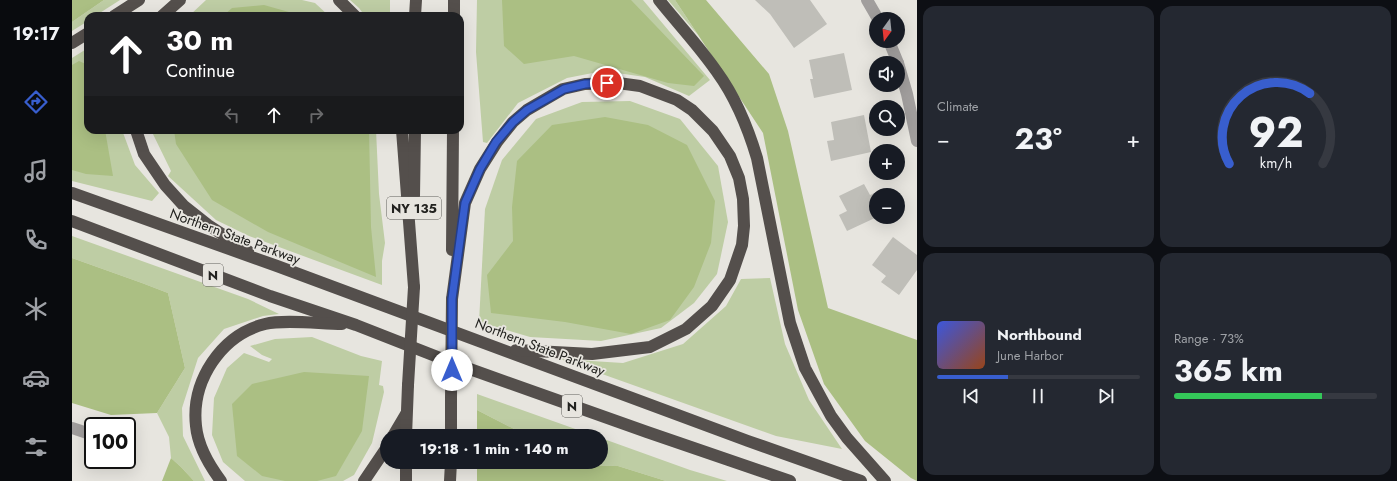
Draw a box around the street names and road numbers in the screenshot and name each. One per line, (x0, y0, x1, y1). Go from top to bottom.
road number: NY 135 (387, 197, 441, 219)
street label: Northern State Parkway (167, 203, 304, 269)
road number: N (203, 264, 223, 286)
street label: Northern State Parkway (472, 313, 609, 381)
road number: N (562, 395, 582, 417)

